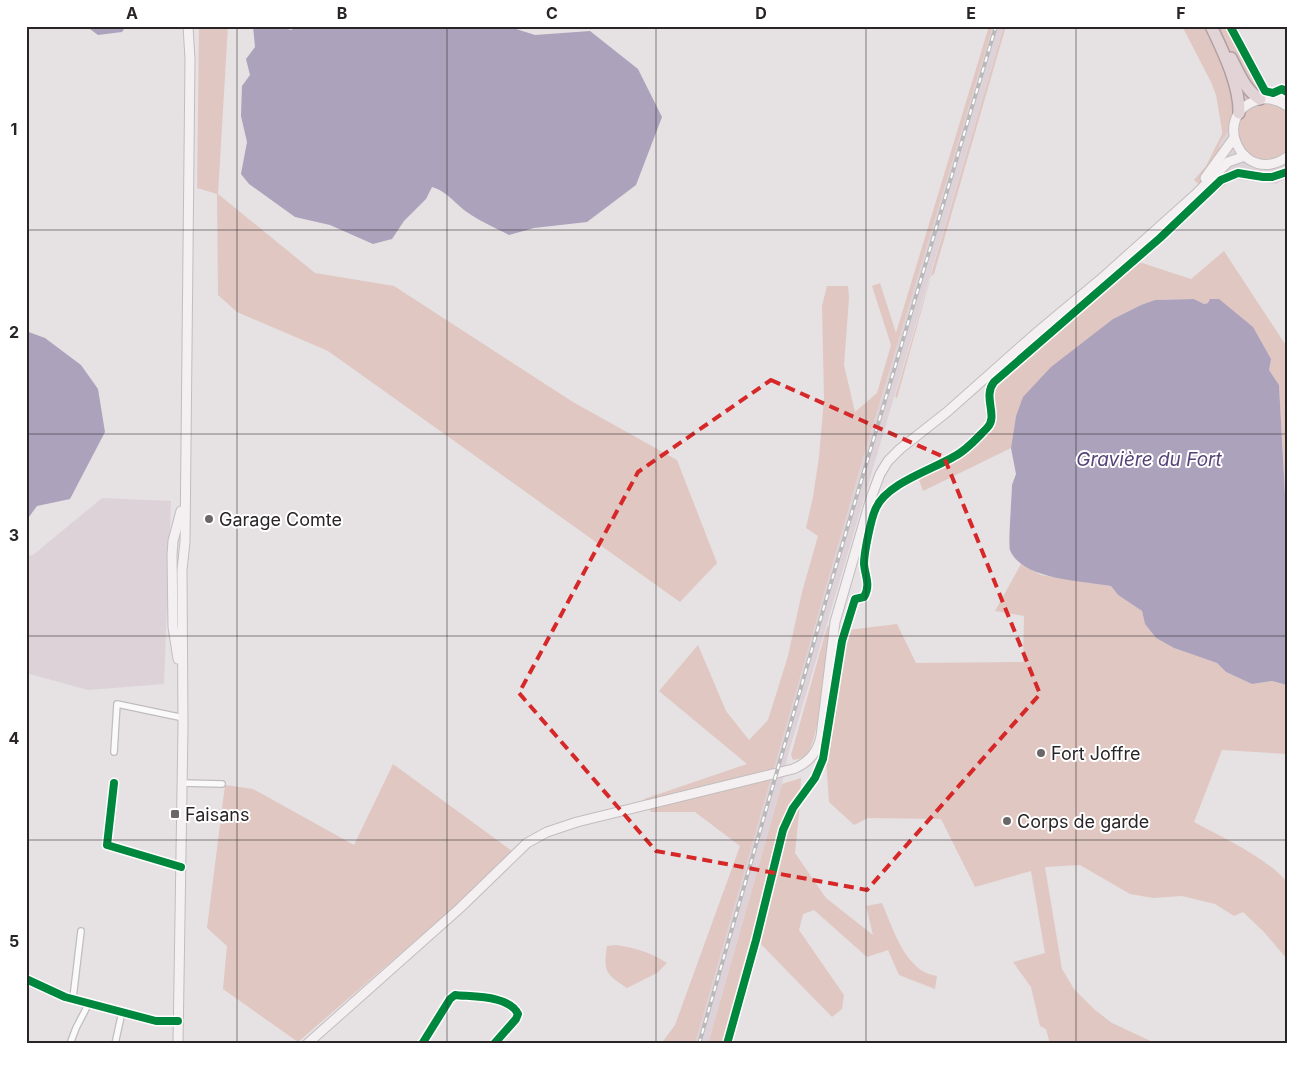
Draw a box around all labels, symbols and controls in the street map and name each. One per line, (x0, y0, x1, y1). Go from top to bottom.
text: A (126, 3, 138, 23)
text: B (337, 3, 347, 23)
text: C (546, 3, 558, 23)
text: D (755, 3, 767, 23)
text: E (966, 3, 976, 23)
text: F (1176, 3, 1186, 23)
text: 1 (11, 119, 17, 139)
text: 2 (9, 322, 19, 342)
water label: Gravière du Fort (1076, 448, 1223, 471)
place label: Garage Comte (219, 509, 342, 530)
marker: Garage Comte (203, 513, 215, 525)
text: 3 (9, 525, 19, 545)
text: 4 (9, 728, 20, 748)
place label: Fort Joffre (1051, 743, 1140, 764)
marker: Fort Joffre (1035, 747, 1047, 759)
place label: Faisans (185, 804, 249, 825)
marker: Faisans (169, 808, 181, 820)
place label: Corps de garde (1017, 811, 1149, 832)
marker: Corps de garde (1001, 815, 1013, 827)
text: 5 (9, 931, 19, 951)

